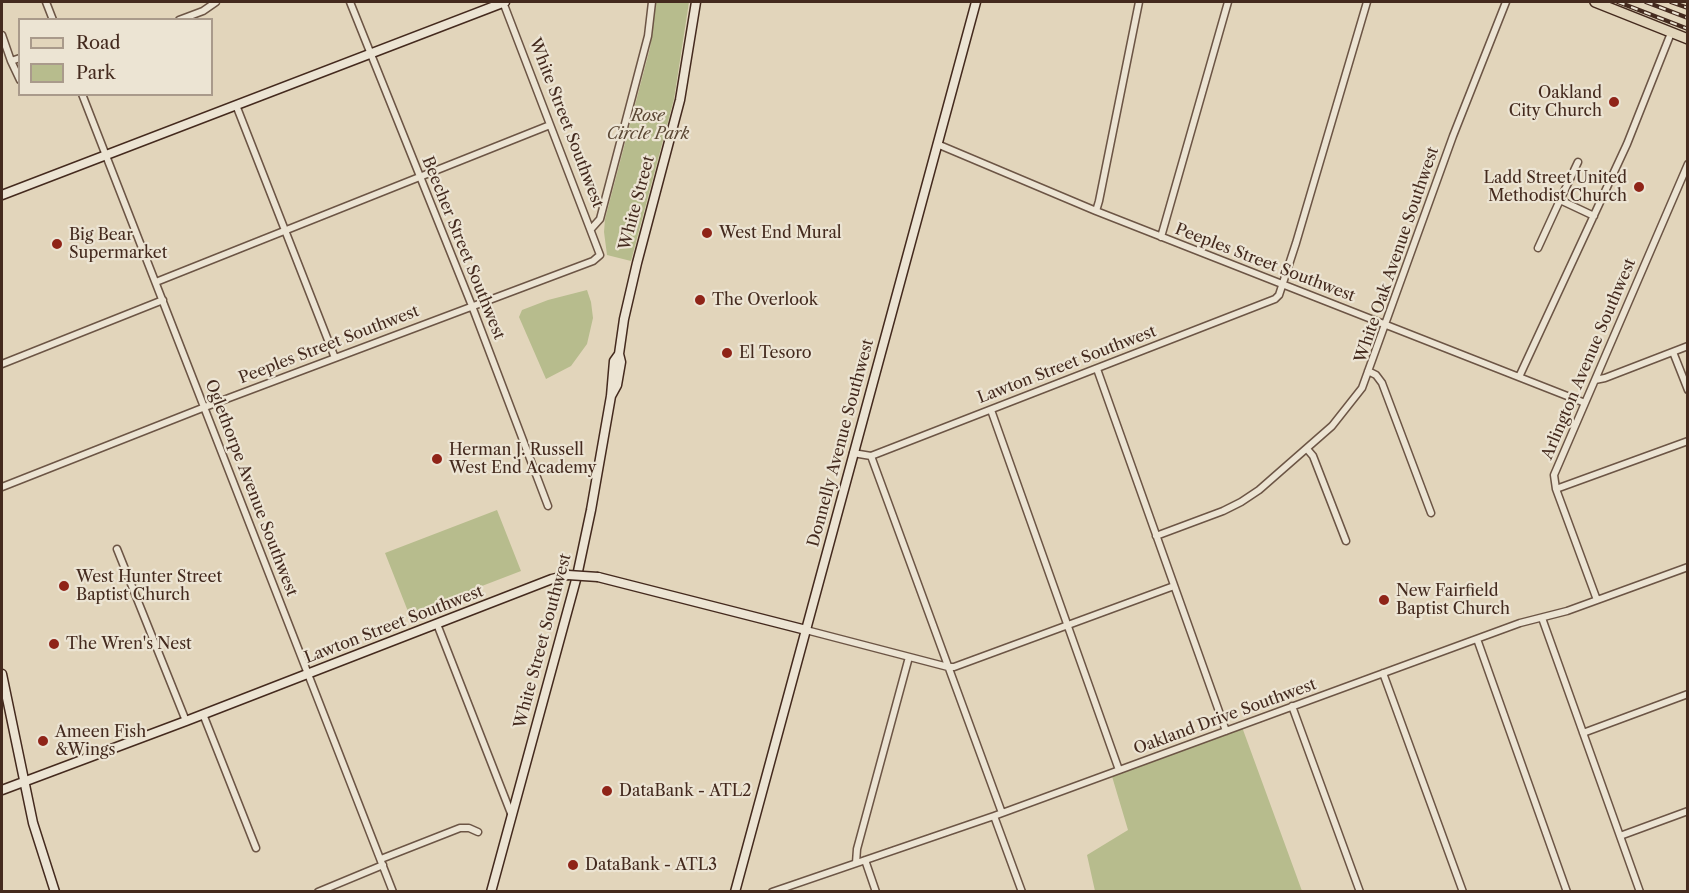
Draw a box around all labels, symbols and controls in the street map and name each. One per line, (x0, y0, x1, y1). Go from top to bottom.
legend (18, 18, 213, 96)
text: Road (76, 32, 121, 54)
street label: White Street Southwest (525, 35, 607, 211)
text: Park (76, 62, 115, 84)
place label: Oakland City Church (1509, 83, 1602, 121)
marker: Oakland City Church (1607, 95, 1621, 109)
park label: Rose Circle Park (607, 106, 689, 144)
street label: White Oak Avenue Southwest (1351, 145, 1443, 365)
street label: Beecher Street Southwest (417, 154, 509, 342)
street label: White Street (615, 154, 659, 252)
place label: Ladd Street United Methodist Church (1484, 168, 1627, 206)
marker: Ladd Street United Methodist Church (1632, 180, 1646, 194)
street label: Peeples Street Southwest (1172, 220, 1358, 306)
place label: West End Mural (719, 223, 842, 243)
place label: Big Bear Supermarket (69, 225, 167, 263)
marker: West End Mural (700, 226, 714, 240)
marker: Big Bear Supermarket (50, 237, 64, 251)
street label: Arlington Avenue Southwest (1538, 256, 1640, 462)
place label: The Overlook (712, 290, 818, 310)
marker: The Overlook (693, 293, 707, 307)
street label: Peeples Street Southwest (236, 302, 422, 388)
street label: Lawton Street Southwest (975, 322, 1159, 408)
street label: Donnelly Avenue Southwest (804, 337, 878, 549)
place label: El Tesoro (739, 343, 812, 363)
marker: El Tesoro (720, 346, 734, 360)
street label: Oglethorpe Avenue Southwest (201, 377, 301, 599)
place label: Herman J. Russell West End Academy (449, 440, 597, 478)
marker: Herman J. Russell West End Academy (430, 452, 444, 466)
street label: White Street Southwest (510, 552, 576, 730)
place label: West Hunter Street Baptist Church (76, 567, 222, 605)
marker: West Hunter Street Baptist Church (57, 579, 71, 593)
place label: New Fairfield Baptist Church (1396, 581, 1510, 619)
street label: Lawton Street Southwest (302, 582, 486, 668)
marker: New Fairfield Baptist Church (1377, 593, 1391, 607)
place label: The Wren's Nest (66, 634, 192, 654)
marker: The Wren's Nest (47, 637, 61, 651)
street label: Oakland Drive Southwest (1131, 675, 1319, 759)
place label: Ameen Fish &Wings (55, 722, 146, 760)
marker: Ameen Fish &Wings (36, 734, 50, 748)
place label: DataBank - ATL2 (619, 781, 752, 801)
marker: DataBank - ATL2 (600, 784, 614, 798)
place label: DataBank - ATL3 (585, 855, 717, 875)
marker: DataBank - ATL3 (566, 858, 580, 872)

